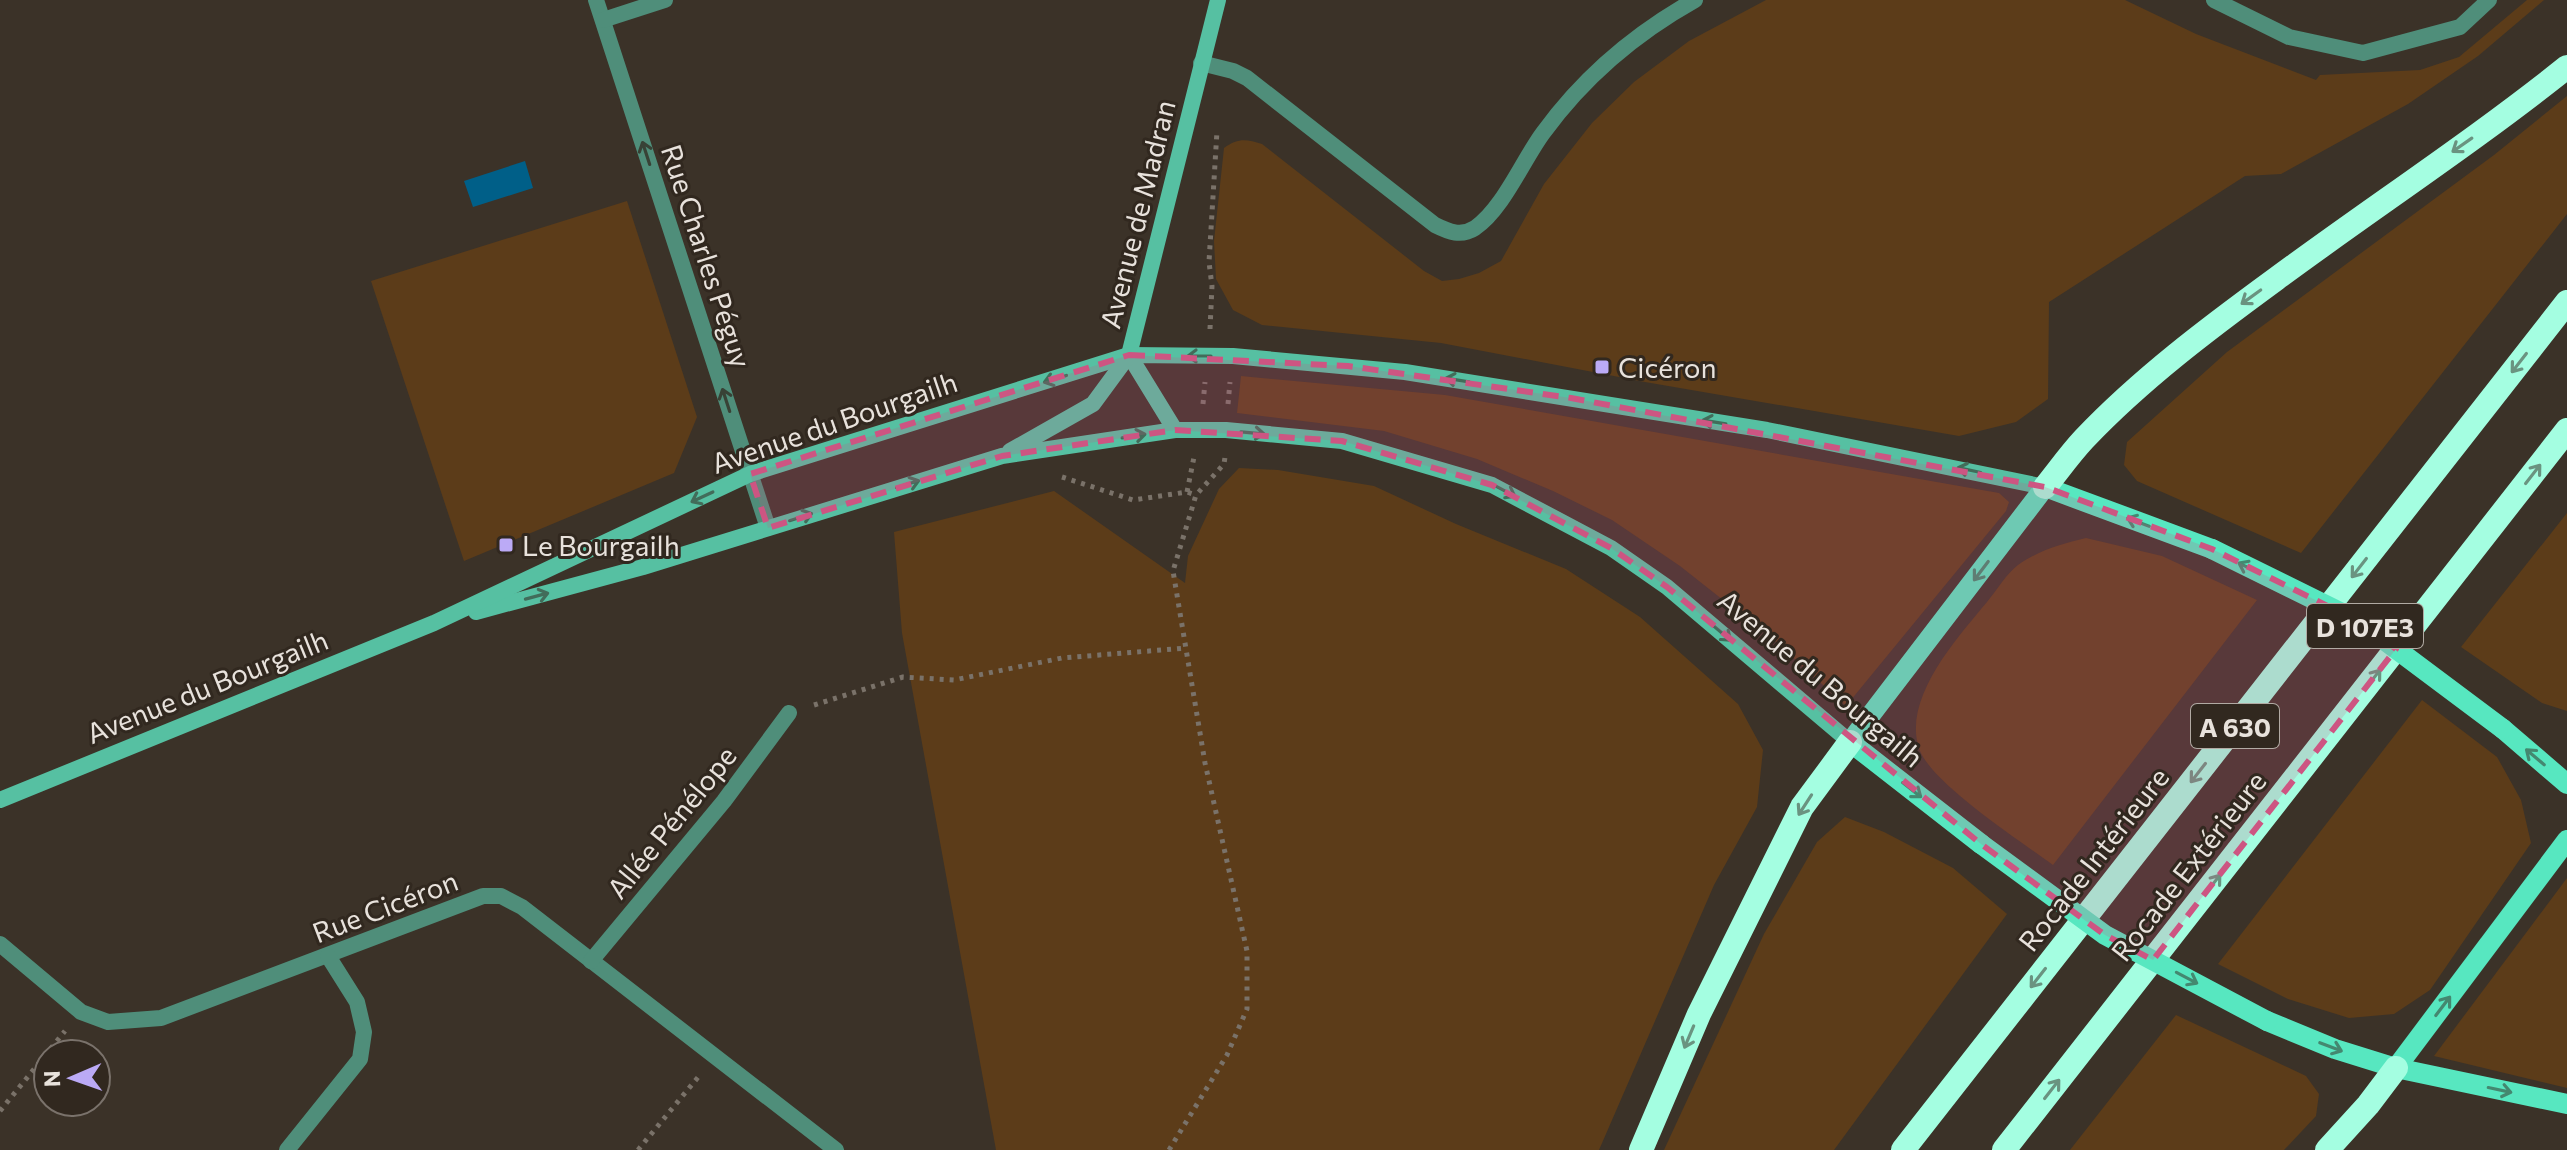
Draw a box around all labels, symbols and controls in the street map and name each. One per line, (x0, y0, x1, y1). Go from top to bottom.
street label: Avenue de Madran (1092, 96, 1182, 332)
one-way arrow (2451, 137, 2473, 153)
street label: Rue Charles Péguy (655, 140, 759, 372)
one-way arrow (638, 141, 652, 166)
one-way arrow (2241, 289, 2263, 306)
one-way arrow (1186, 348, 1213, 364)
place label: Cicéron (1618, 350, 1716, 384)
one-way arrow (2510, 352, 2528, 373)
marker: Cicéron (1593, 358, 1611, 376)
street label: Avenue du Bourgailh (707, 364, 961, 480)
one-way arrow (1042, 372, 1068, 387)
one-way arrow (1445, 372, 1470, 387)
one-way arrow (718, 388, 733, 413)
one-way arrow (1702, 413, 1727, 428)
one-way arrow (1239, 426, 1266, 441)
one-way arrow (1121, 428, 1146, 443)
one-way arrow (1957, 462, 1982, 477)
one-way arrow (2524, 464, 2541, 485)
one-way arrow (894, 476, 920, 491)
one-way arrow (1493, 484, 1516, 500)
one-way arrow (691, 490, 715, 505)
one-way arrow (787, 509, 813, 524)
one-way arrow (2127, 514, 2151, 528)
place label: Le Bourgailh (522, 528, 680, 562)
marker: Le Bourgailh (497, 536, 515, 554)
one-way arrow (2350, 557, 2367, 578)
one-way arrow (1973, 560, 1990, 581)
one-way arrow (2237, 560, 2261, 575)
street label: Avenue du Bourgailh (1711, 582, 1931, 774)
one-way arrow (523, 587, 549, 602)
road number: D 107E3 (2307, 604, 2423, 648)
street label: Avenue du Bourgailh (81, 622, 333, 750)
one-way arrow (1711, 624, 1732, 642)
one-way arrow (2364, 669, 2381, 690)
road number: A 630 (2191, 704, 2279, 748)
street label: Allée Pénélope (599, 739, 743, 905)
one-way arrow (2525, 748, 2545, 766)
street label: Rocade Intérieure (2011, 760, 2175, 958)
one-way arrow (2190, 762, 2207, 783)
street label: Rocade Extérieure (2103, 764, 2273, 968)
one-way arrow (1901, 781, 1922, 798)
one-way arrow (1796, 793, 1812, 816)
street label: Rue Cicéron (308, 863, 462, 949)
one-way arrow (2204, 874, 2221, 895)
one-way arrow (2030, 967, 2047, 988)
one-way arrow (2174, 971, 2198, 986)
one-way arrow (2435, 995, 2452, 1017)
one-way arrow (1680, 1025, 1695, 1049)
north arrow (32, 1038, 112, 1118)
one-way arrow (2318, 1041, 2343, 1055)
text: N (38, 1070, 65, 1087)
one-way arrow (2044, 1079, 2061, 1100)
one-way arrow (2487, 1083, 2512, 1098)

